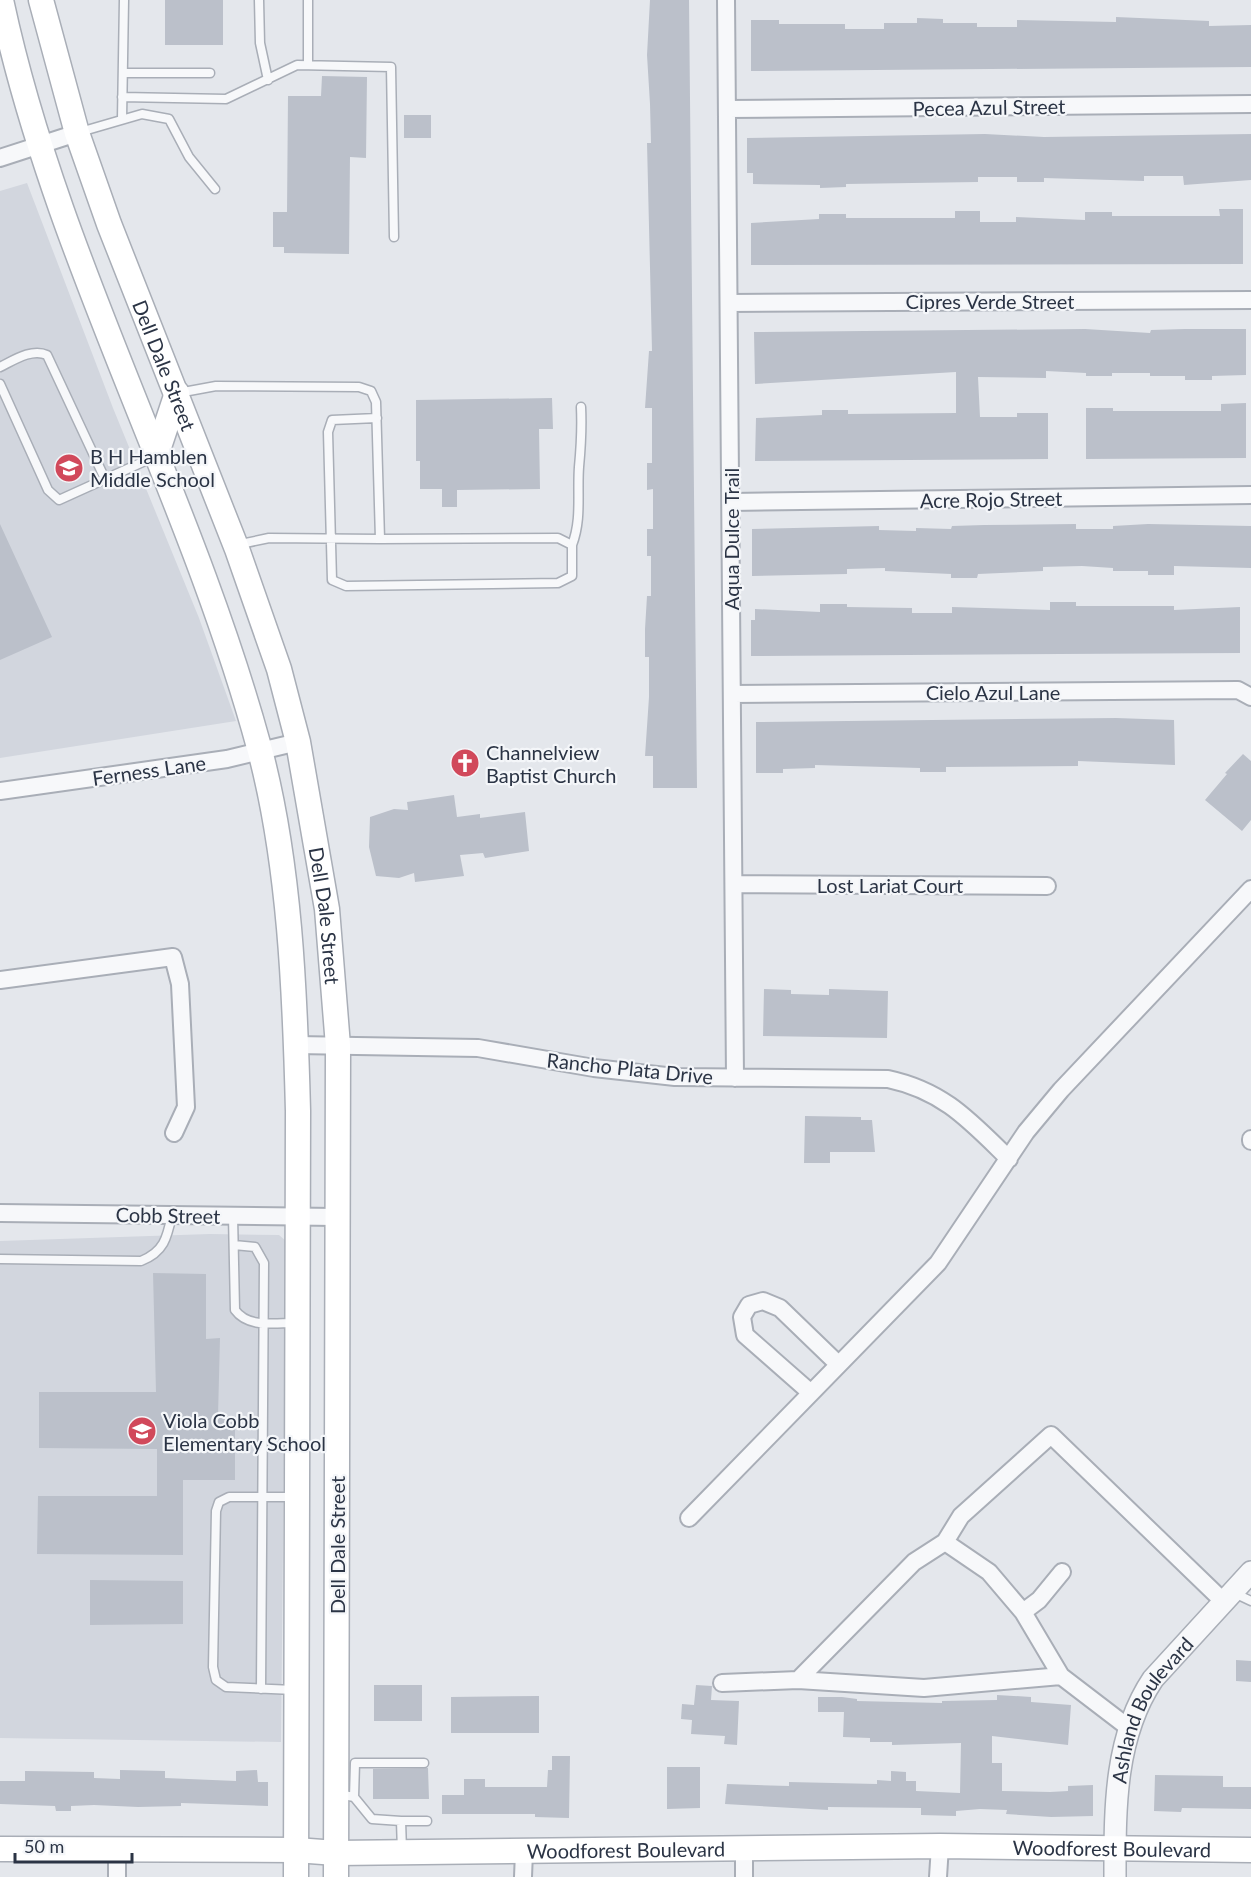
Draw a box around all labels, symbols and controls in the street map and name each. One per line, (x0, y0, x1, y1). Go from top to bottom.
street label: Pecea Azul Street (913, 94, 1065, 120)
street label: Cipres Verde Street (906, 289, 1074, 313)
street label: Dell Dale Street (128, 296, 201, 434)
place label: B H Hamblen Middle School (90, 444, 215, 491)
school or university icon: B H Hamblen Middle School (53, 452, 85, 484)
street label: Aqua Dulce Trail (719, 468, 743, 610)
street label: Acre Rojo Street (920, 486, 1062, 512)
street label: Cielo Azul Lane (926, 680, 1060, 704)
place label: Channelview Baptist Church (486, 740, 616, 787)
church icon: Channelview Baptist Church (449, 747, 481, 779)
street label: Ferness Lane (91, 750, 207, 790)
street label: Dell Dale Street (304, 845, 345, 985)
street label: Lost Lariat Court (817, 873, 963, 897)
street label: Rancho Plata Drive (546, 1047, 714, 1089)
street label: Cobb Street (115, 1202, 221, 1228)
place label: Viola Cobb Elementary School (163, 1408, 326, 1455)
school or university icon: Viola Cobb Elementary School (126, 1415, 158, 1447)
street label: Dell Dale Street (325, 1476, 349, 1614)
street label: Ashland Boulevard (1106, 1632, 1198, 1785)
scale bar (15, 1826, 132, 1864)
text: 50 m (24, 1835, 64, 1857)
street label: Woodforest Boulevard (1012, 1835, 1211, 1861)
street label: Woodforest Boulevard (527, 1836, 725, 1863)

